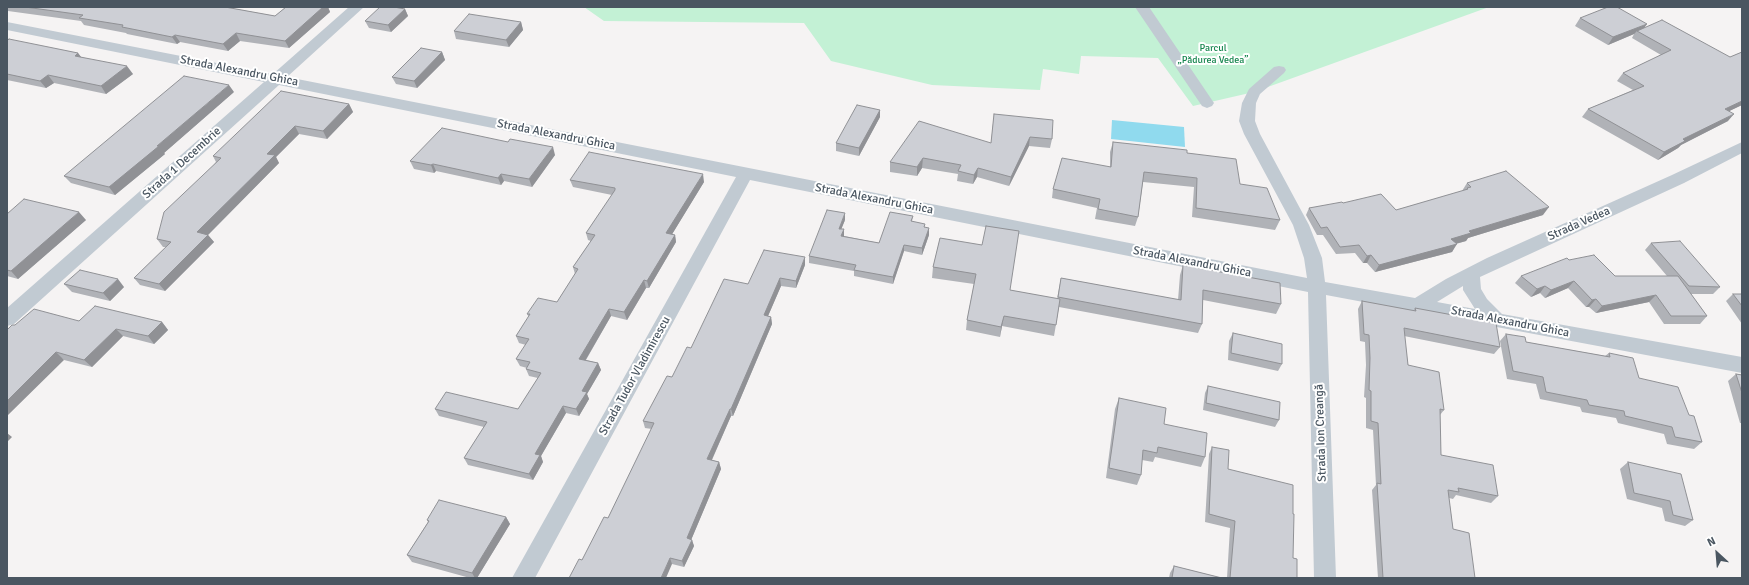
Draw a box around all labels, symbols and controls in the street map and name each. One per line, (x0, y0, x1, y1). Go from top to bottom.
park label: Parcul „Pădurea Vedea” (1177, 42, 1249, 66)
street label: Strada Alexandru Ghica (179, 52, 299, 90)
street label: Strada Alexandru Ghica (496, 116, 616, 154)
street label: Strada 1 Decembrie (140, 124, 224, 202)
street label: Strada Alexandru Ghica (814, 180, 934, 218)
street label: Strada Vedea (1545, 204, 1613, 244)
street label: Strada Alexandru Ghica (1132, 243, 1252, 281)
street label: Strada Alexandru Ghica (1450, 303, 1570, 341)
street label: Strada Tudor Vladimirescu (596, 314, 674, 438)
street label: Strada Ion Creangă (1312, 384, 1330, 482)
north arrow (1697, 533, 1737, 573)
text: N (1705, 534, 1718, 549)

